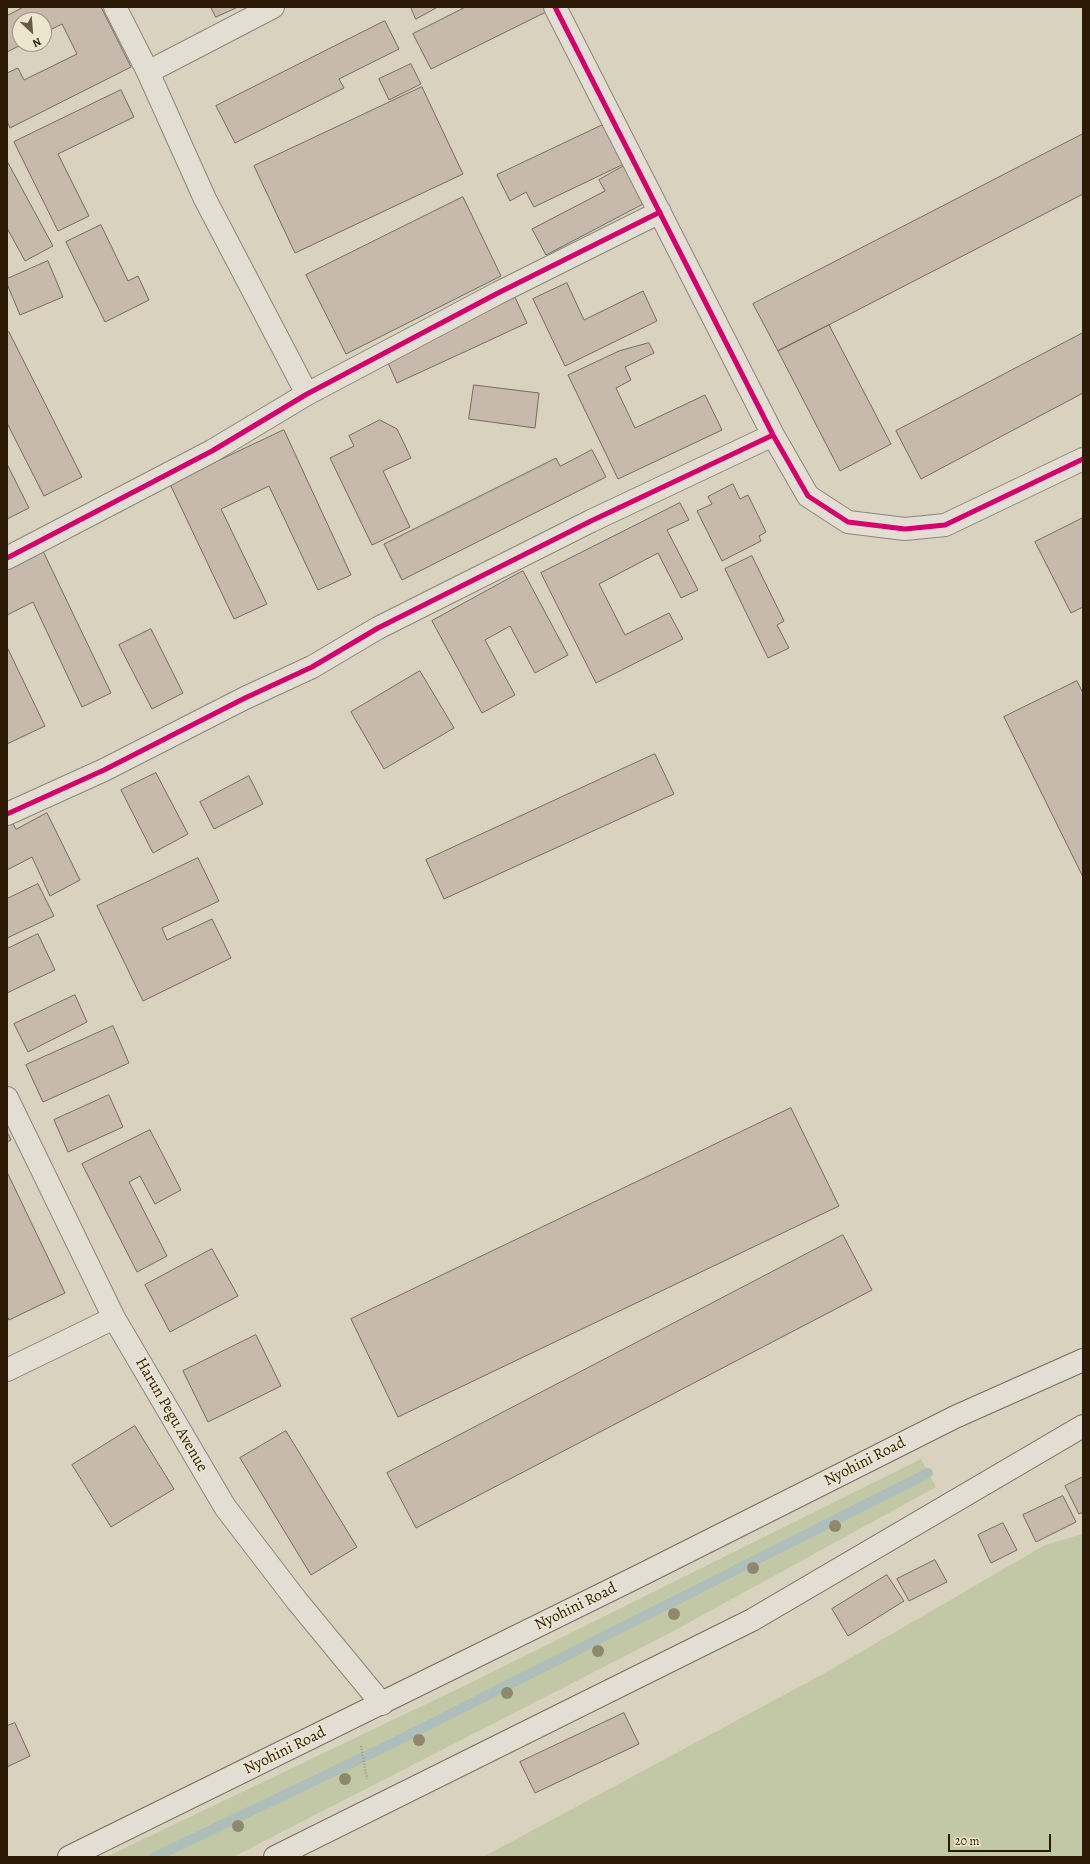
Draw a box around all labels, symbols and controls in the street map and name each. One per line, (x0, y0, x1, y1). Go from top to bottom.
north arrow (12, 12, 52, 52)
text: N (30, 34, 44, 51)
street label: Harun Pegu Avenue (131, 1355, 211, 1475)
street label: Nyohini Road (821, 1433, 909, 1491)
street label: Nyohini Road (532, 1579, 620, 1635)
street label: Nyohini Road (241, 1723, 329, 1779)
scale bar (950, 1826, 1053, 1852)
text: 20 m (955, 1833, 979, 1849)

